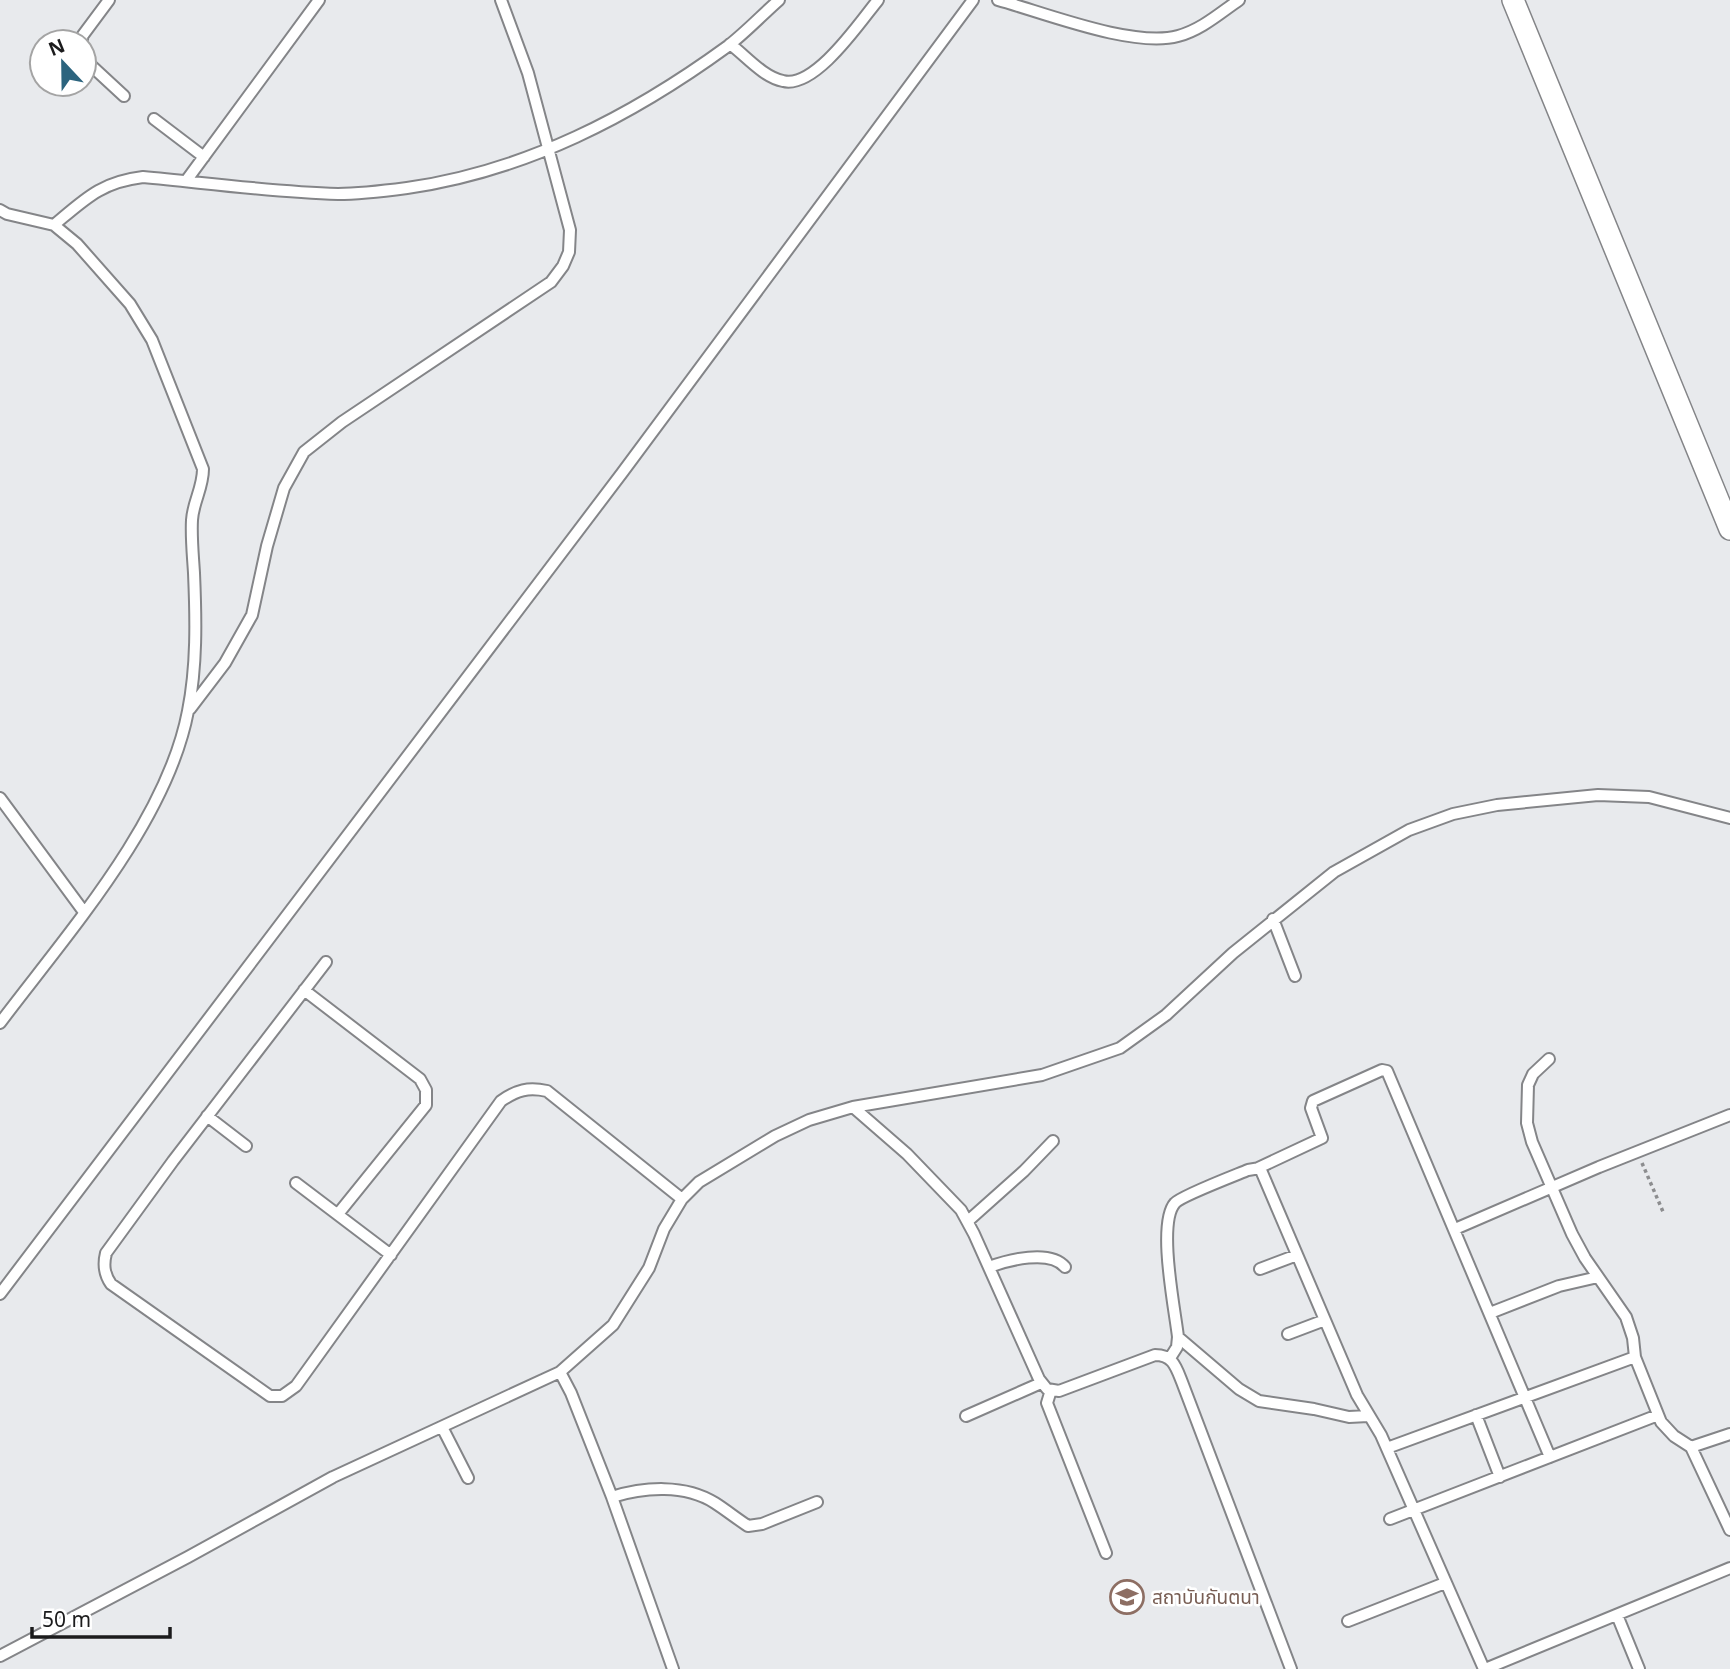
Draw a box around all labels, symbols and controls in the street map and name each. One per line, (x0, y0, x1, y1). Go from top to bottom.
north arrow (28, 28, 98, 98)
text: N (45, 32, 69, 62)
school or university icon: สถาบันกันตนา (1108, 1578, 1146, 1616)
place label: สถาบันกันตนา (1152, 1584, 1260, 1610)
scale bar (32, 1596, 170, 1640)
text: 50 m (42, 1605, 91, 1633)

